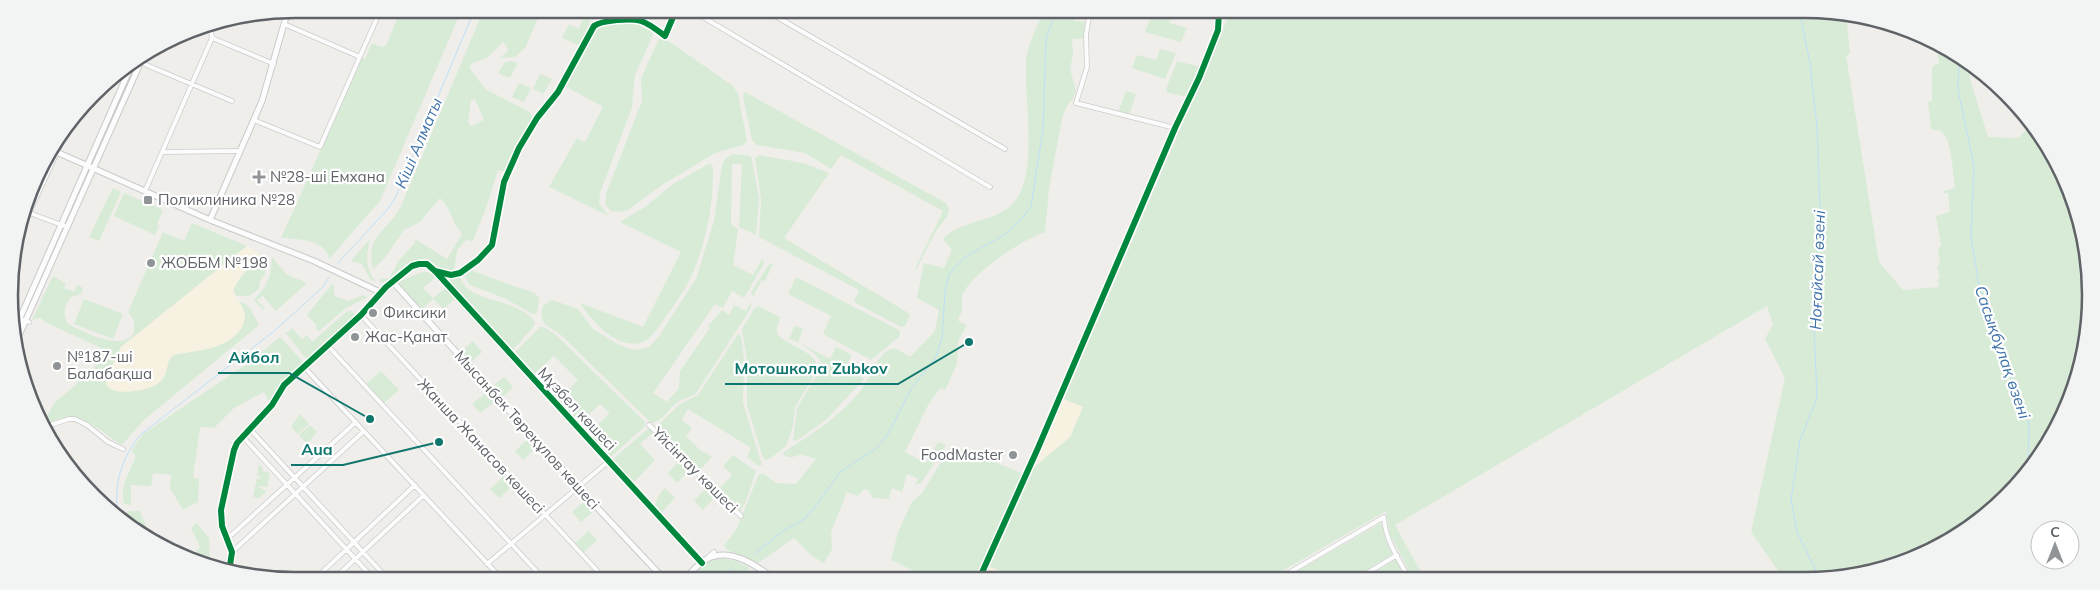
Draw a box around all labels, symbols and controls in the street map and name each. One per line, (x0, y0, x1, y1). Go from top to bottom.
water label: Кіші Алматы (390, 95, 446, 191)
place label: №28-ші Емхана (270, 167, 385, 186)
marker: №28-ші Емхана (252, 170, 266, 184)
place label: Поликлиника №28 (158, 190, 295, 209)
marker: Поликлиника №28 (142, 194, 154, 206)
water label: Ноғайсай өзені (1805, 210, 1829, 330)
place label: ЖОББМ №198 (161, 253, 268, 272)
marker: ЖОББМ №198 (145, 257, 157, 269)
water label: Сасықбұлақ өзені (1971, 283, 2035, 421)
place label: Фиксики (383, 303, 447, 322)
marker: Фиксики (367, 307, 379, 319)
place label: Жас-Қанат (365, 327, 448, 346)
marker: Жас-Қанат (349, 331, 361, 343)
callout: Айбол (218, 342, 289, 373)
street label: Мысанбек Төреқұлов көшесі (451, 346, 604, 513)
place label: №187-ші Балабақша (67, 347, 152, 383)
text: Айбол (229, 347, 279, 367)
callout: Мотошкола Zubkov (725, 353, 898, 384)
text: Мотошкола Zubkov (734, 358, 888, 378)
marker: №187-ші Балабақша (51, 360, 63, 372)
street label: Мұзбел көшесі (534, 363, 621, 454)
street label: Жанша Жанасов көшесі (414, 374, 549, 517)
street label: Үйсінтау көшесі (648, 422, 742, 517)
callout: Aua (291, 434, 343, 465)
text: Aua (301, 439, 333, 459)
place label: FoodMaster (921, 445, 1004, 464)
marker: FoodMaster (1007, 449, 1019, 461)
north arrow (2030, 520, 2080, 570)
text: С (2050, 523, 2060, 541)

